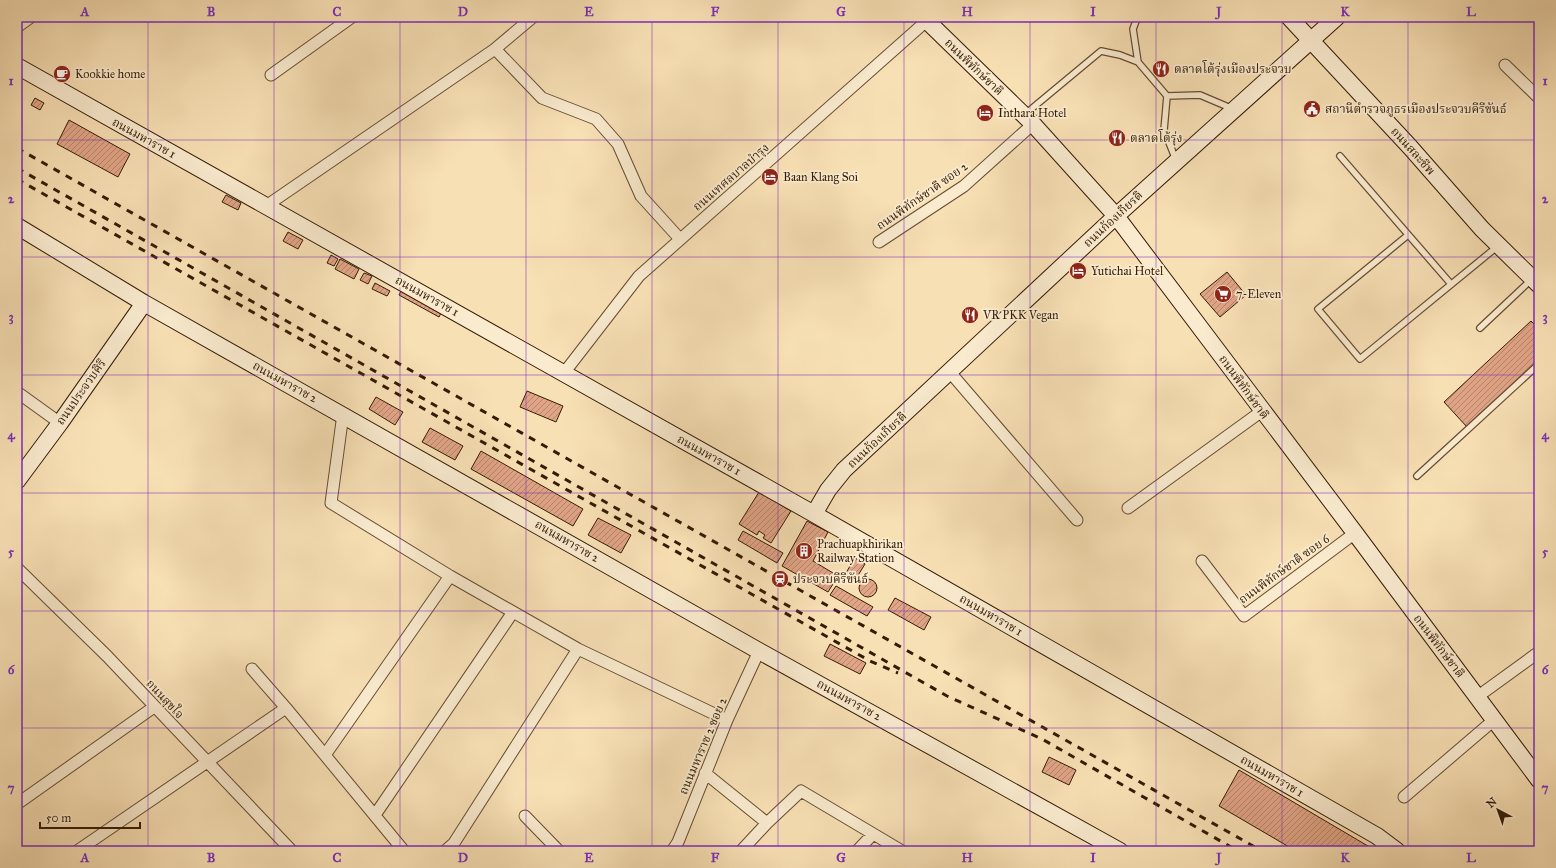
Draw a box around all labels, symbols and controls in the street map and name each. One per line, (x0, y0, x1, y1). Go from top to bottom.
text: A (80, 4, 90, 20)
text: B (207, 4, 216, 20)
text: C (333, 4, 342, 20)
text: D (458, 4, 468, 20)
text: E (584, 4, 594, 20)
text: F (711, 4, 720, 20)
text: G (836, 4, 846, 20)
text: H (961, 4, 973, 20)
text: I (1090, 4, 1096, 20)
text: J (1214, 4, 1222, 20)
text: K (1340, 4, 1350, 20)
text: L (1466, 4, 1476, 20)
street label: ถนนพิทักษ์ชาติ (942, 36, 1006, 98)
restaurant icon: ตลาดโต้รุ่งเมืองประจวบ (1151, 59, 1171, 79)
place label: ตลาดโต้รุ่งเมืองประจวบ (1174, 60, 1291, 77)
cafe icon: Kookkie home (52, 64, 72, 84)
place label: Kookkie home (75, 67, 145, 81)
text: 1 (8, 73, 14, 89)
text: 1 (1542, 73, 1548, 89)
public building icon: สถานีตำรวจภูธรเมืองประจวบคีรีขันธ์ (1302, 99, 1322, 119)
place label: สถานีตำรวจภูธรเมืองประจวบคีรีขันธ์ (1325, 102, 1507, 117)
hotel icon: Inthara Hotel (975, 103, 995, 123)
place label: Inthara Hotel (998, 106, 1067, 120)
street label: ถนนมหาราช 1 (110, 115, 178, 161)
street label: ถนนสละชีพ (1388, 124, 1438, 178)
restaurant icon: ตลาดโต้รุ่ง (1107, 128, 1127, 148)
place label: ตลาดโต้รุ่ง (1130, 129, 1183, 146)
street label: ถนนเทศลบาลบำรุง (690, 140, 772, 215)
street label: ถนนพิทักษ์ชาติ ซอย 2 (874, 159, 970, 233)
hotel icon: Baan Klang Soi (760, 167, 780, 187)
place label: Baan Klang Soi (783, 170, 859, 185)
street label: ถนนก้องเกียรติ (1081, 188, 1145, 250)
text: 2 (8, 191, 15, 207)
text: 2 (1542, 191, 1549, 207)
hotel icon: Yutichai Hotel (1068, 261, 1088, 281)
place label: Yutichai Hotel (1091, 264, 1164, 278)
street label: ถนนมหาราช 1 (393, 273, 461, 319)
supermarket icon: 7-Eleven (1213, 284, 1233, 304)
place label: 7-Eleven (1236, 287, 1282, 301)
restaurant icon: VR PKK Vegan (960, 305, 980, 325)
place label: VR PKK Vegan (982, 308, 1059, 323)
text: 3 (8, 309, 14, 325)
text: 3 (1542, 309, 1548, 325)
street label: ถนนพิทักษ์ชาติ (1216, 352, 1272, 422)
street label: ถนนประจวบศิริ (53, 356, 109, 428)
street label: ถนนมหาราช 2 (250, 358, 320, 406)
street label: ถนนก้องเกียรติ (845, 409, 909, 471)
text: 4 (7, 427, 15, 443)
text: 4 (1541, 427, 1549, 443)
street label: ถนนมหาราช 1 (675, 432, 743, 478)
street label: ถนนมหาราช 2 (532, 517, 602, 565)
street label: ถนนพิทักษ์ชาติ ซอย 6 (1236, 531, 1333, 607)
place label: Prachuapkhirikan Railway Station (817, 537, 903, 565)
building icon: Prachuapkhirikan Railway Station (794, 541, 814, 561)
text: 5 (8, 544, 15, 560)
text: 5 (1542, 544, 1549, 560)
station icon: ประจวบคีรีขันธ์ (770, 569, 790, 589)
place label: ประจวบคีรีขันธ์ (793, 572, 868, 586)
street label: ถนนมหาราช 1 (957, 591, 1025, 639)
street label: ถนนพิทักษ์ชาติ (1411, 612, 1467, 680)
text: 6 (8, 662, 16, 678)
text: 6 (1542, 662, 1550, 678)
street label: ถนนสุขใจ (143, 675, 188, 722)
street label: ถนนมหาราช 2 (814, 676, 884, 724)
street label: ถนนมหาราช 2 ซอย 2 (676, 695, 730, 797)
street label: ถนนมหาราช 1 (1238, 752, 1306, 800)
text: 7 (8, 780, 15, 796)
text: 7 (1542, 780, 1549, 796)
north arrow (1478, 790, 1518, 830)
text: N (1484, 794, 1500, 811)
scale bar (40, 804, 140, 830)
text: 50 m (46, 811, 71, 825)
text: A (80, 850, 90, 866)
text: B (207, 850, 216, 866)
text: C (333, 850, 342, 866)
text: D (458, 850, 468, 866)
text: E (584, 850, 594, 866)
text: F (711, 850, 720, 866)
text: G (836, 850, 846, 866)
text: H (961, 850, 973, 866)
text: I (1090, 850, 1096, 866)
text: J (1214, 850, 1222, 866)
text: K (1340, 850, 1350, 866)
text: L (1466, 850, 1476, 866)

